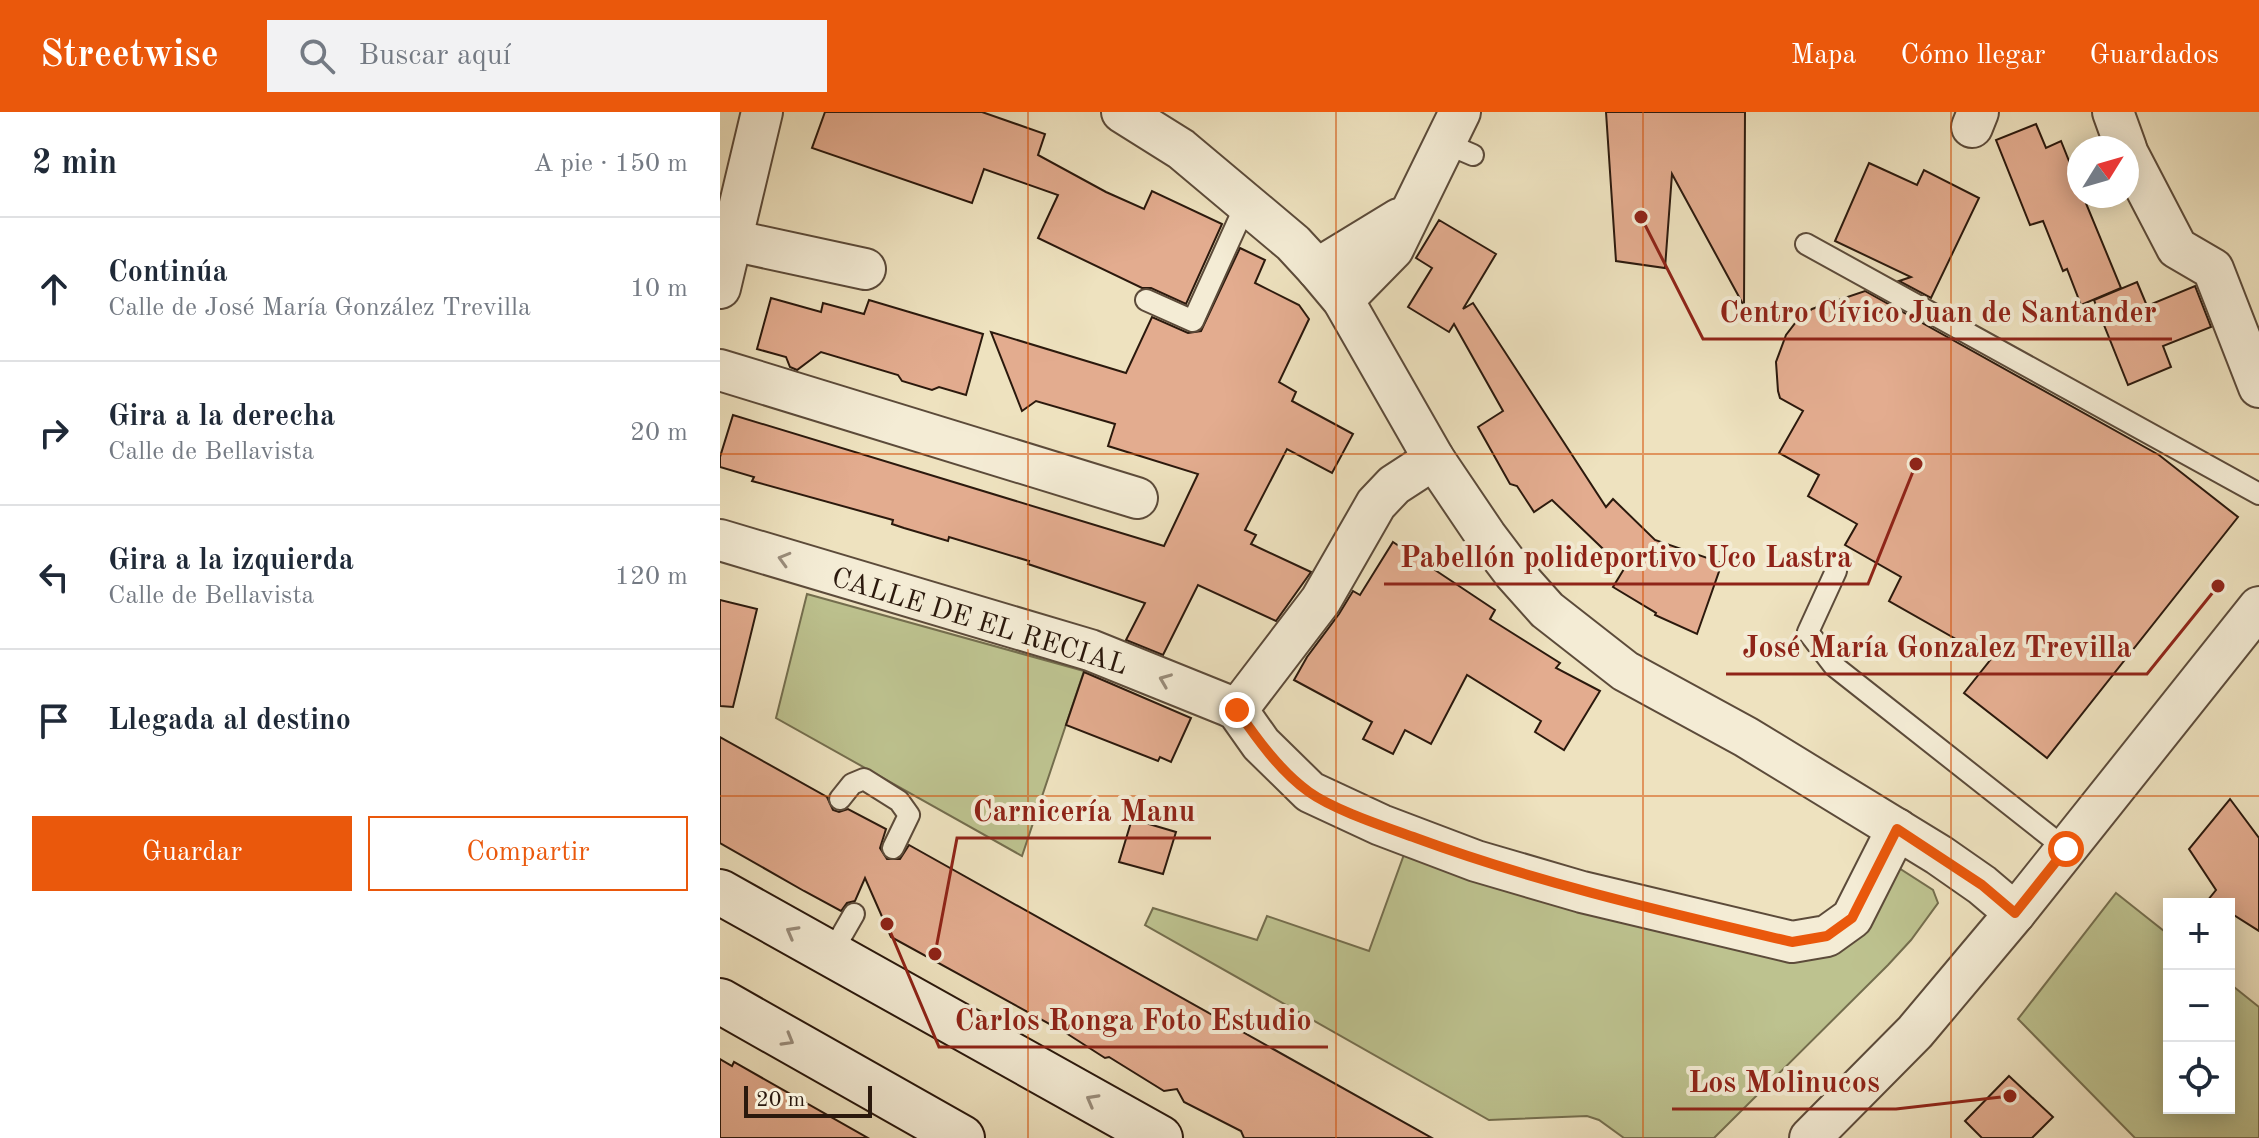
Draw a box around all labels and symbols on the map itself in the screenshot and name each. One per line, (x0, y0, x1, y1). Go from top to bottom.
north arrow (2067, 136, 2139, 208)
callout: Centro Cívico Juan de Santander (1703, 285, 2172, 339)
text: Centro Cívico Juan de Santander (1719, 299, 2157, 329)
callout: Pabellón polideportivo Uco Lastra (1384, 530, 1868, 584)
text: Pabellón polideportivo Uco Lastra (1400, 544, 1852, 574)
one-way arrow (777, 552, 791, 568)
street label: CALLE DE EL RECIAL (828, 565, 1130, 681)
callout: José María Gonzalez Trevilla (1726, 620, 2147, 674)
text: José María Gonzalez Trevilla (1742, 634, 2132, 664)
one-way arrow (1159, 673, 1173, 690)
route end (1219, 692, 1255, 728)
callout: Carnicería Manu (957, 784, 1211, 838)
text: Carnicería Manu (973, 798, 1195, 828)
route start (2048, 831, 2084, 867)
one-way arrow (786, 927, 800, 942)
callout: Carlos Ronga Foto Estudio (939, 993, 1328, 1047)
text: Carlos Ronga Foto Estudio (954, 1007, 1312, 1037)
one-way arrow (780, 1030, 794, 1045)
callout: Los Molinucos (1672, 1055, 1896, 1109)
text: Los Molinucos (1688, 1069, 1880, 1099)
scale bar (744, 1082, 872, 1118)
one-way arrow (1086, 1094, 1101, 1110)

